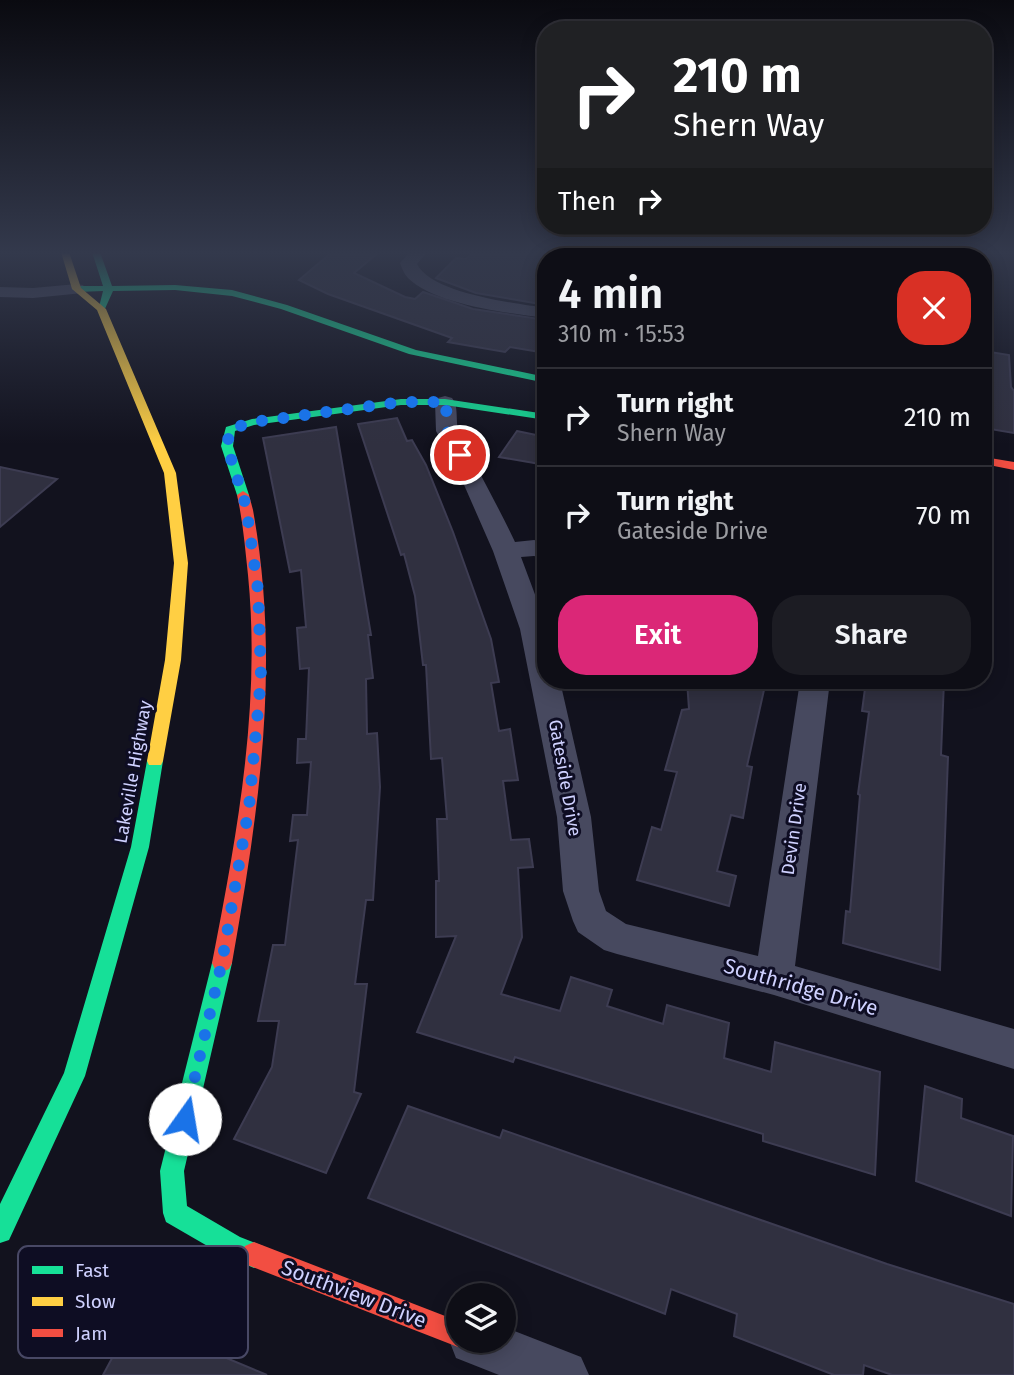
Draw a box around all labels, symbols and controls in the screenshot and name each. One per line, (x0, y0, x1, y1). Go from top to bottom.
text: 210 m (673, 46, 802, 105)
icon: right (558, 49, 649, 140)
text: Shern Way (673, 106, 824, 144)
icon: right (630, 182, 668, 220)
text: Then (558, 186, 616, 217)
text: 4 min (558, 269, 663, 319)
button: close (897, 271, 971, 345)
text: 310 m · 15:53 (558, 320, 685, 348)
text: Turn right (617, 388, 734, 419)
icon: right (558, 398, 596, 436)
text: 210 m (904, 402, 971, 433)
text: Shern Way (617, 419, 726, 447)
pin (430, 425, 490, 485)
icon: arrive (441, 436, 479, 474)
text: Turn right (617, 486, 734, 517)
icon: right (558, 496, 596, 534)
text: 70 m (916, 500, 971, 531)
text: Gateside Drive (617, 517, 768, 545)
button: Exit (558, 595, 758, 675)
button: Share (772, 595, 971, 675)
street label: Lakeville Highway (110, 699, 156, 845)
street label: Gateside Drive (544, 718, 586, 838)
street label: Devin Drive (777, 782, 811, 876)
street label: Southridge Drive (721, 953, 881, 1021)
position arrow (148, 1082, 222, 1156)
legend (18, 1246, 248, 1358)
street label: Southview Drive (278, 1254, 430, 1334)
text: Fast (75, 1259, 109, 1282)
map controls (446, 1283, 516, 1353)
button: layers (446, 1283, 516, 1353)
text: Slow (75, 1290, 116, 1313)
text: Jam (75, 1322, 107, 1345)

